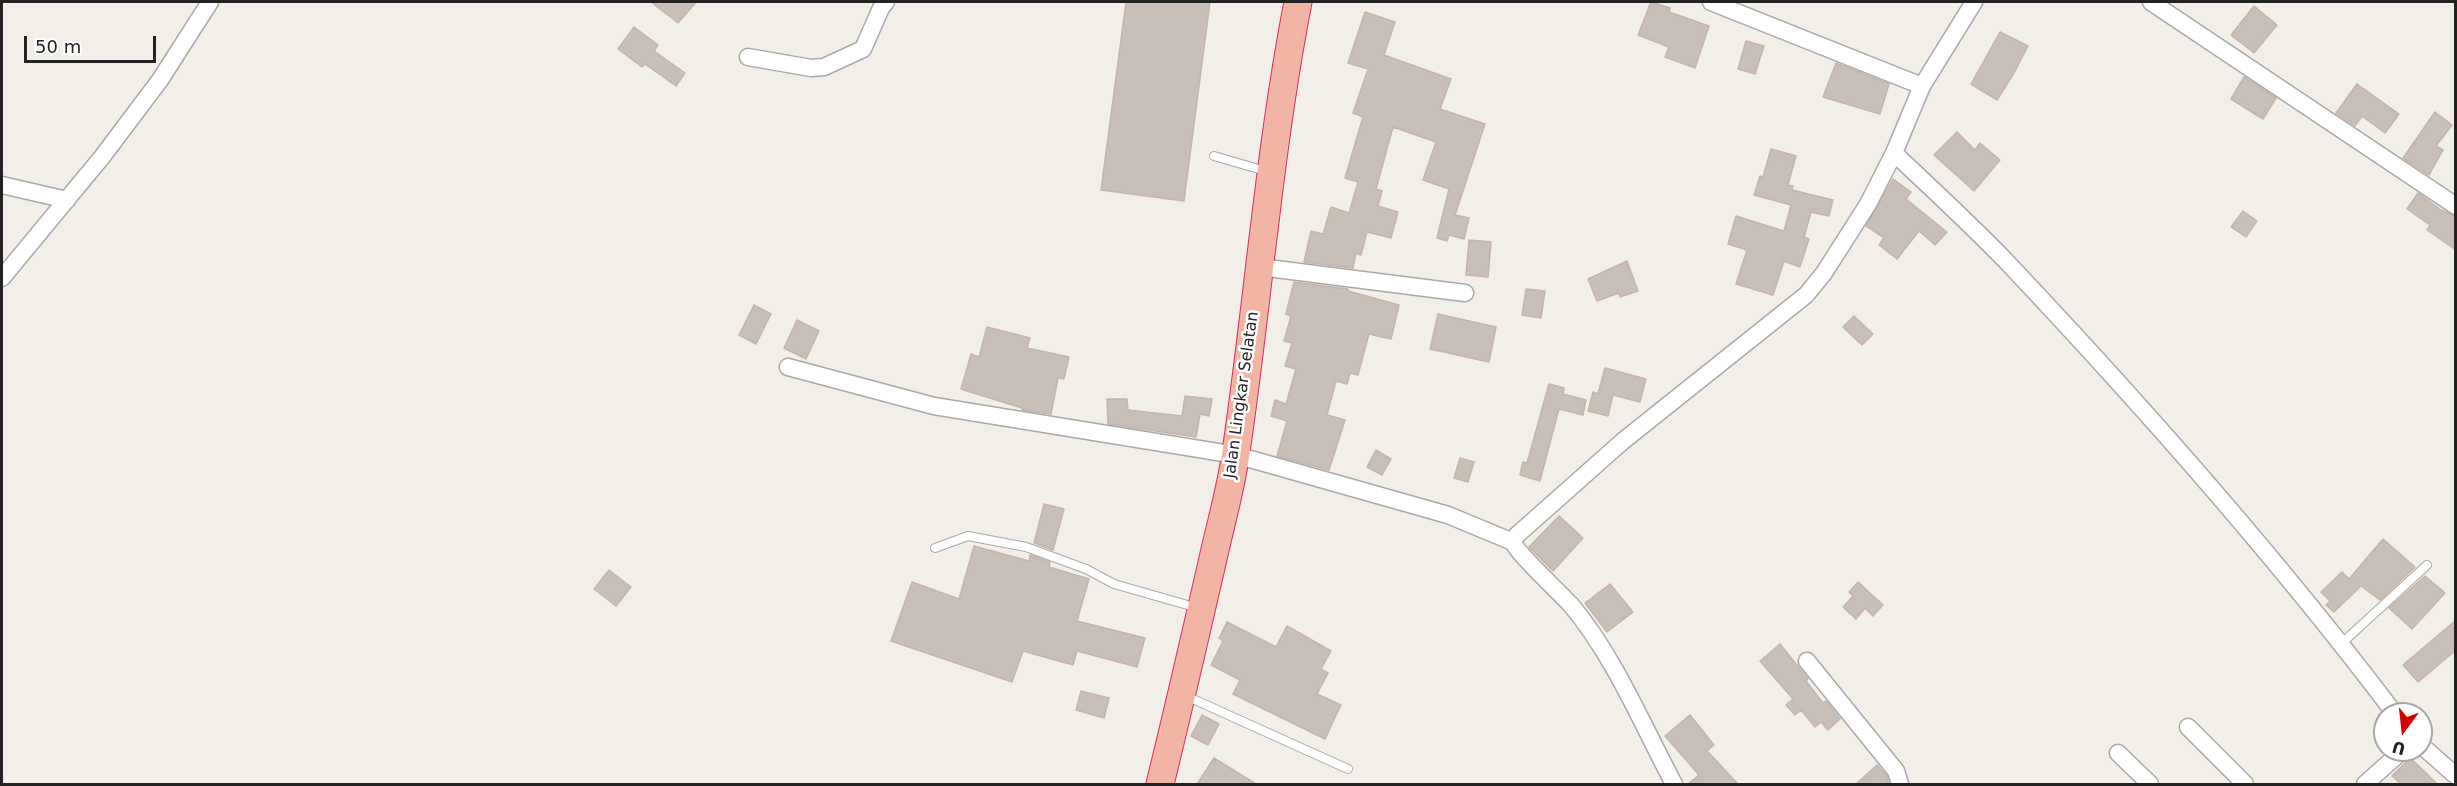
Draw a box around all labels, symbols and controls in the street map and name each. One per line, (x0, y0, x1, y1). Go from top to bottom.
scale bar (27, 24, 159, 62)
text: 50 m (35, 36, 81, 57)
street label: Jalan Lingkar Selatan (1221, 310, 1263, 480)
north arrow (2373, 702, 2433, 762)
text: U (2390, 737, 2407, 759)

